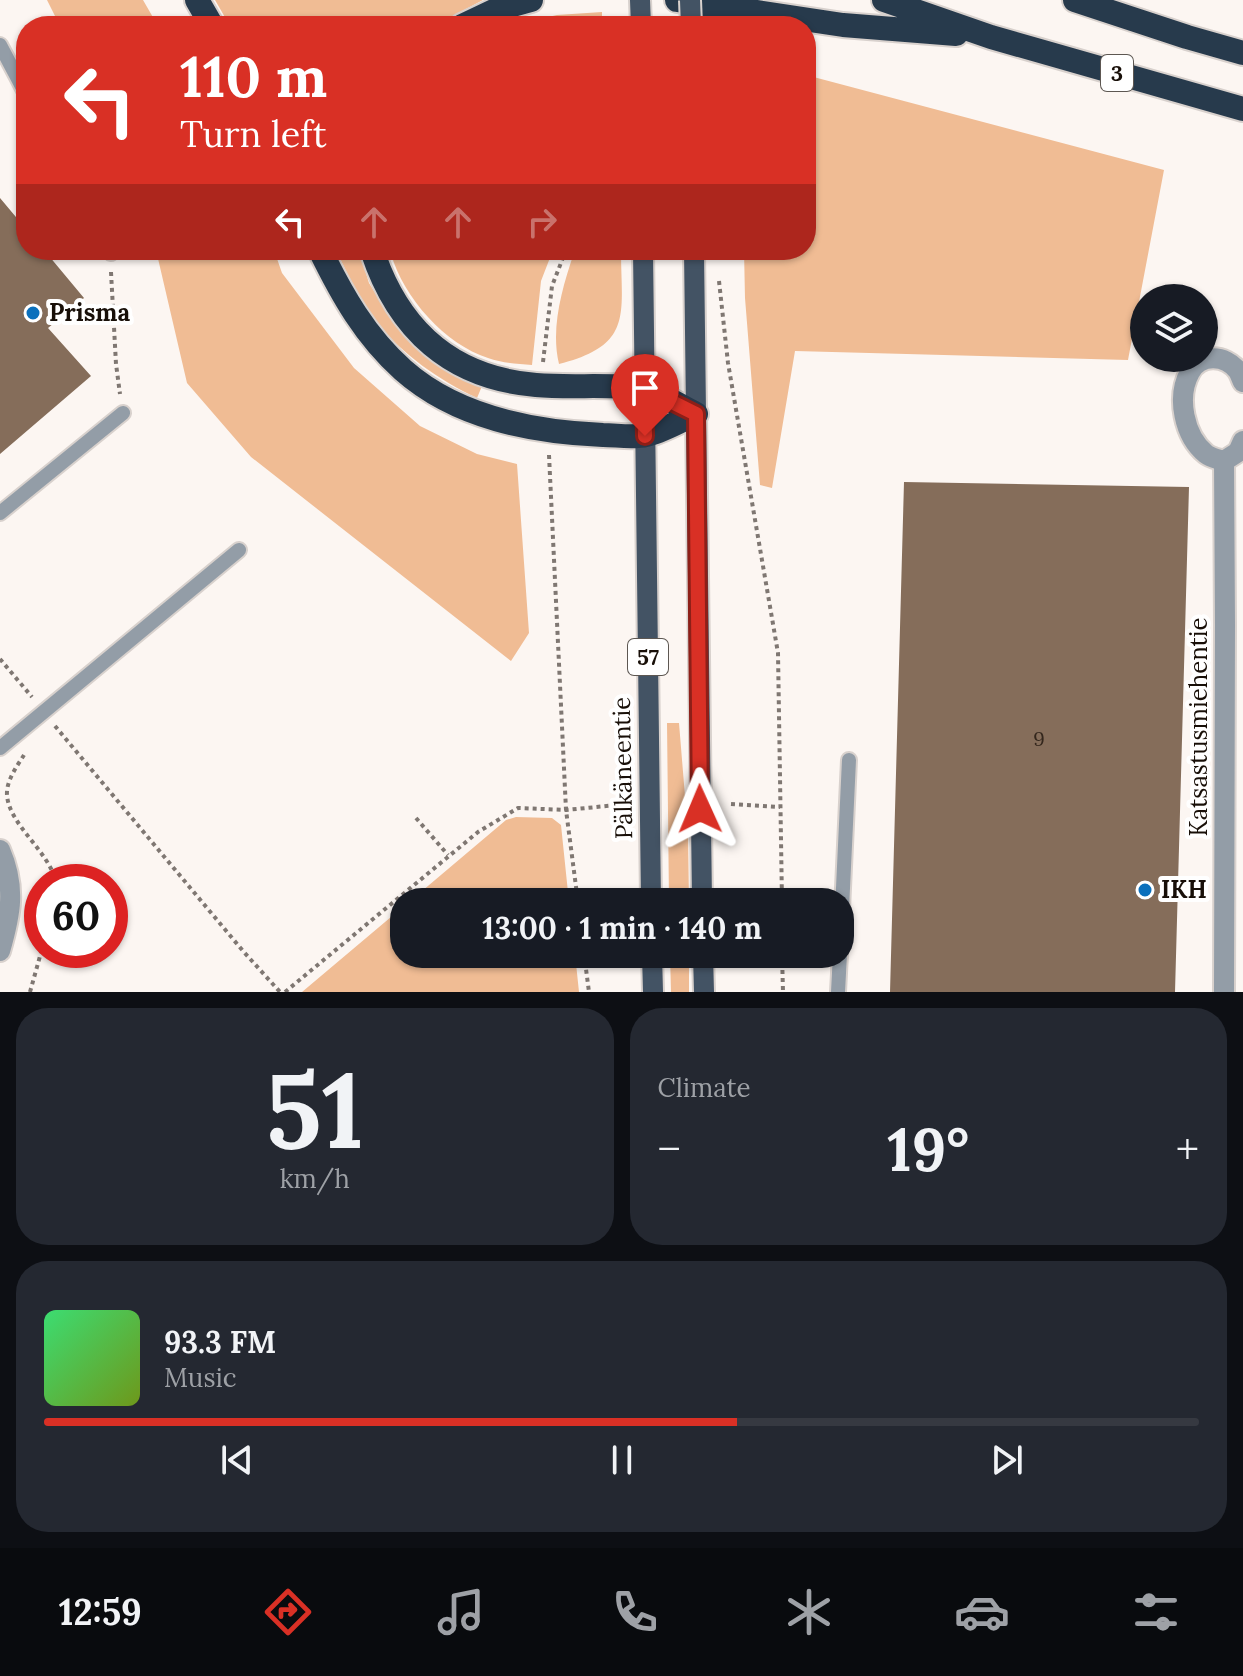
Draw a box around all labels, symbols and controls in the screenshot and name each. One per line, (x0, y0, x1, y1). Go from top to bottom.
text: 110 m (180, 41, 327, 112)
icon: left (48, 48, 152, 152)
road number: 3 (1101, 55, 1133, 91)
text: Turn left (180, 111, 327, 157)
icon: left (268, 200, 312, 244)
icon: ahead (352, 200, 396, 244)
icon: ahead (436, 200, 480, 244)
icon: right (520, 200, 564, 244)
map controls (1130, 284, 1218, 372)
button: layers (1130, 284, 1218, 372)
place label: Prisma (49, 297, 130, 328)
marker: Prisma (24, 304, 42, 322)
pin (611, 354, 679, 436)
icon: arrive (623, 366, 667, 410)
street label: Katsastusmiehentie (1183, 617, 1214, 837)
road number: 57 (628, 639, 668, 675)
street label: Pälkäneentie (606, 697, 639, 839)
house number: 9 (1033, 726, 1045, 751)
position arrow (658, 767, 742, 851)
speed limit sign: 60 (24, 864, 128, 968)
place label: IKH (1161, 874, 1207, 905)
marker: IKH (1136, 881, 1154, 899)
text: 13:00 · 1 min · 140 m (482, 909, 762, 947)
text: 51 (266, 1043, 364, 1176)
text: Climate (658, 1071, 751, 1104)
text: 19° (887, 1111, 969, 1187)
text: − (658, 1121, 681, 1177)
text: + (1176, 1121, 1199, 1177)
text: km/h (280, 1162, 350, 1195)
text: 93.3 FM (164, 1323, 276, 1361)
text: Music (164, 1361, 237, 1394)
icon: previous (215, 1438, 259, 1482)
icon: pause (600, 1438, 644, 1482)
icon: next (985, 1438, 1029, 1482)
icon: directions (260, 1584, 316, 1640)
icon: music (433, 1584, 489, 1640)
icon: phone (607, 1584, 663, 1640)
icon: climate (781, 1584, 837, 1640)
icon: car (954, 1584, 1010, 1640)
icon: filters (1128, 1584, 1184, 1640)
text: 12:59 (59, 1589, 142, 1635)

